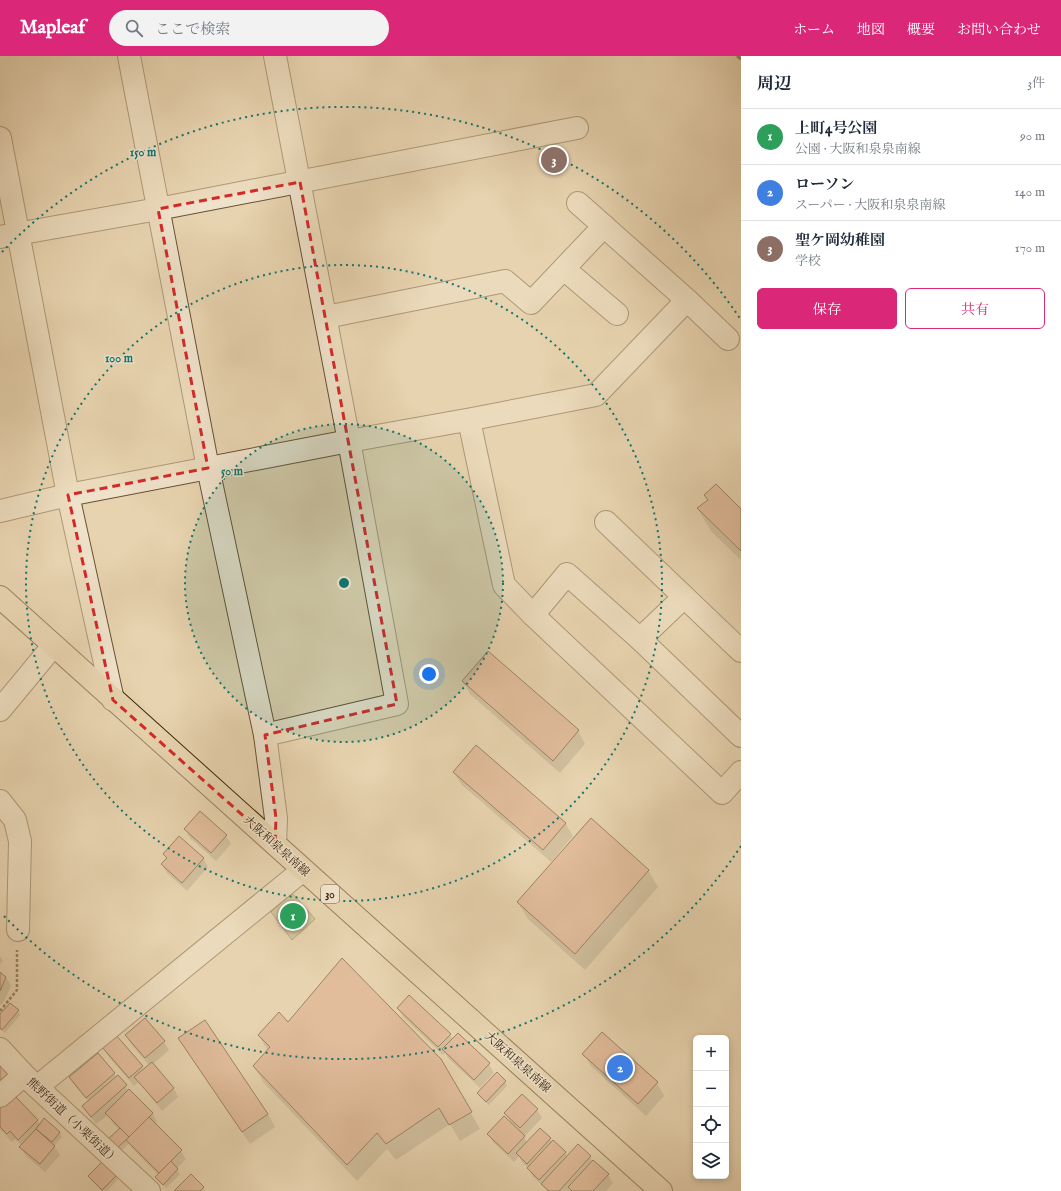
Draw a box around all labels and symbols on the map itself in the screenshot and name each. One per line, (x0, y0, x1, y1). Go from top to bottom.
text: 150 m (130, 145, 157, 160)
pin: 3 (541, 145, 567, 175)
text: 100 m (105, 351, 134, 366)
text: 50 m (221, 464, 244, 479)
centre of rings (337, 576, 351, 590)
your location (419, 664, 439, 684)
street label: 大阪和泉泉南線 (240, 813, 313, 880)
road number: 30 (321, 885, 339, 903)
pin: 1 (280, 901, 306, 931)
street label: 大阪和泉泉南線 (481, 1029, 554, 1096)
pin: 2 (607, 1053, 633, 1083)
street label: 熊野街道（小栗街道） (24, 1075, 122, 1168)

